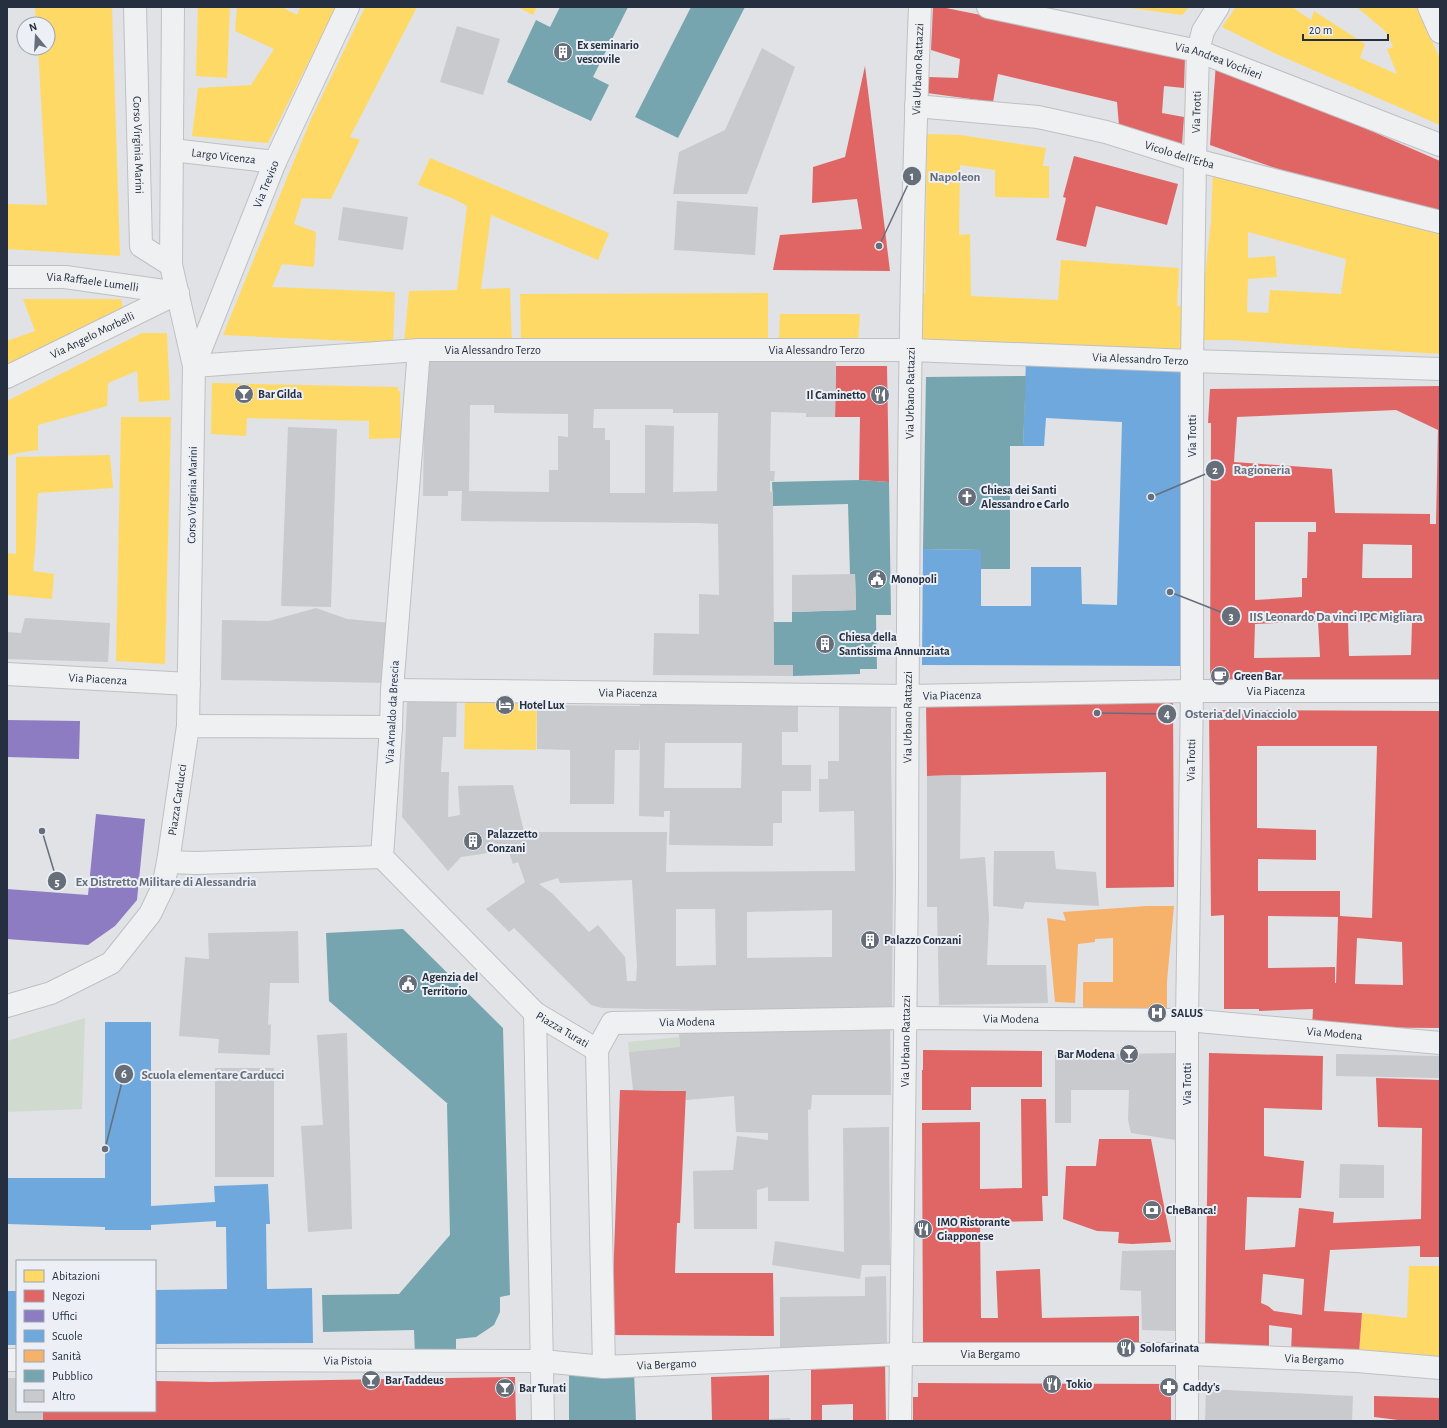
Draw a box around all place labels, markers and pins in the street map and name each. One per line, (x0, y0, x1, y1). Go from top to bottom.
place label: Ex seminario vescovile (577, 39, 639, 65)
building icon: Ex seminario vescovile (552, 41, 574, 63)
callout: Napoleon (902, 164, 989, 189)
bar icon: Bar Gilda (233, 383, 255, 405)
restaurant icon: Il Caminetto (869, 384, 891, 406)
place label: Bar Gilda (258, 388, 302, 400)
place label: Il Caminetto (807, 389, 866, 401)
callout: Ragioneria (1205, 457, 1298, 482)
place label: Chiesa dei Santi Alessandro e Carlo (981, 484, 1069, 510)
church icon: Chiesa dei Santi Alessandro e Carlo (956, 486, 978, 508)
public building icon: Monopoli (866, 568, 888, 590)
place label: Monopoli (891, 573, 937, 585)
callout: IIS Leonardo Da vinci IPC Migliara (1221, 604, 1431, 629)
place label: Chiesa della Santissima Annunziata (839, 631, 950, 657)
building icon: Chiesa della Santissima Annunziata (814, 633, 836, 655)
cafe icon: Green Bar (1209, 665, 1231, 687)
place label: Green Bar (1234, 670, 1282, 682)
hotel icon: Hotel Lux (494, 694, 516, 716)
place label: Hotel Lux (519, 699, 565, 711)
callout: Osteria del Vinacciolo (1157, 701, 1305, 726)
place label: Palazzetto Conzani (487, 828, 538, 854)
building icon: Palazzetto Conzani (462, 830, 484, 852)
callout: Ex Distretto Militare di Alessandria (47, 869, 264, 894)
building icon: Palazzo Conzani (859, 929, 881, 951)
place label: Palazzo Conzani (884, 934, 961, 946)
place label: Agenzia del Territorio (422, 971, 478, 997)
public building icon: Agenzia del Territorio (397, 973, 419, 995)
hospital icon: SALUS (1146, 1002, 1168, 1024)
place label: SALUS (1171, 1007, 1203, 1019)
bar icon: Bar Modena (1118, 1043, 1140, 1065)
place label: Bar Modena (1057, 1048, 1115, 1060)
callout: Scuola elementare Carducci (114, 1062, 293, 1087)
bank icon: CheBanca! (1141, 1199, 1163, 1221)
place label: CheBanca! (1166, 1204, 1216, 1216)
place label: IMO Ristorante Giapponese (937, 1216, 1010, 1242)
restaurant icon: IMO Ristorante Giapponese (912, 1218, 934, 1240)
restaurant icon: Solofarinata (1115, 1337, 1137, 1359)
place label: Solofarinata (1140, 1342, 1200, 1354)
bar icon: Bar Taddeus (360, 1369, 382, 1391)
restaurant icon: Tokio (1041, 1373, 1063, 1395)
place label: Bar Taddeus (385, 1374, 444, 1386)
pharmacy icon: Caddy's (1158, 1376, 1180, 1398)
bar icon: Bar Turati (494, 1377, 516, 1399)
place label: Tokio (1066, 1378, 1092, 1390)
place label: Caddy's (1183, 1381, 1220, 1394)
place label: Bar Turati (519, 1382, 566, 1394)

